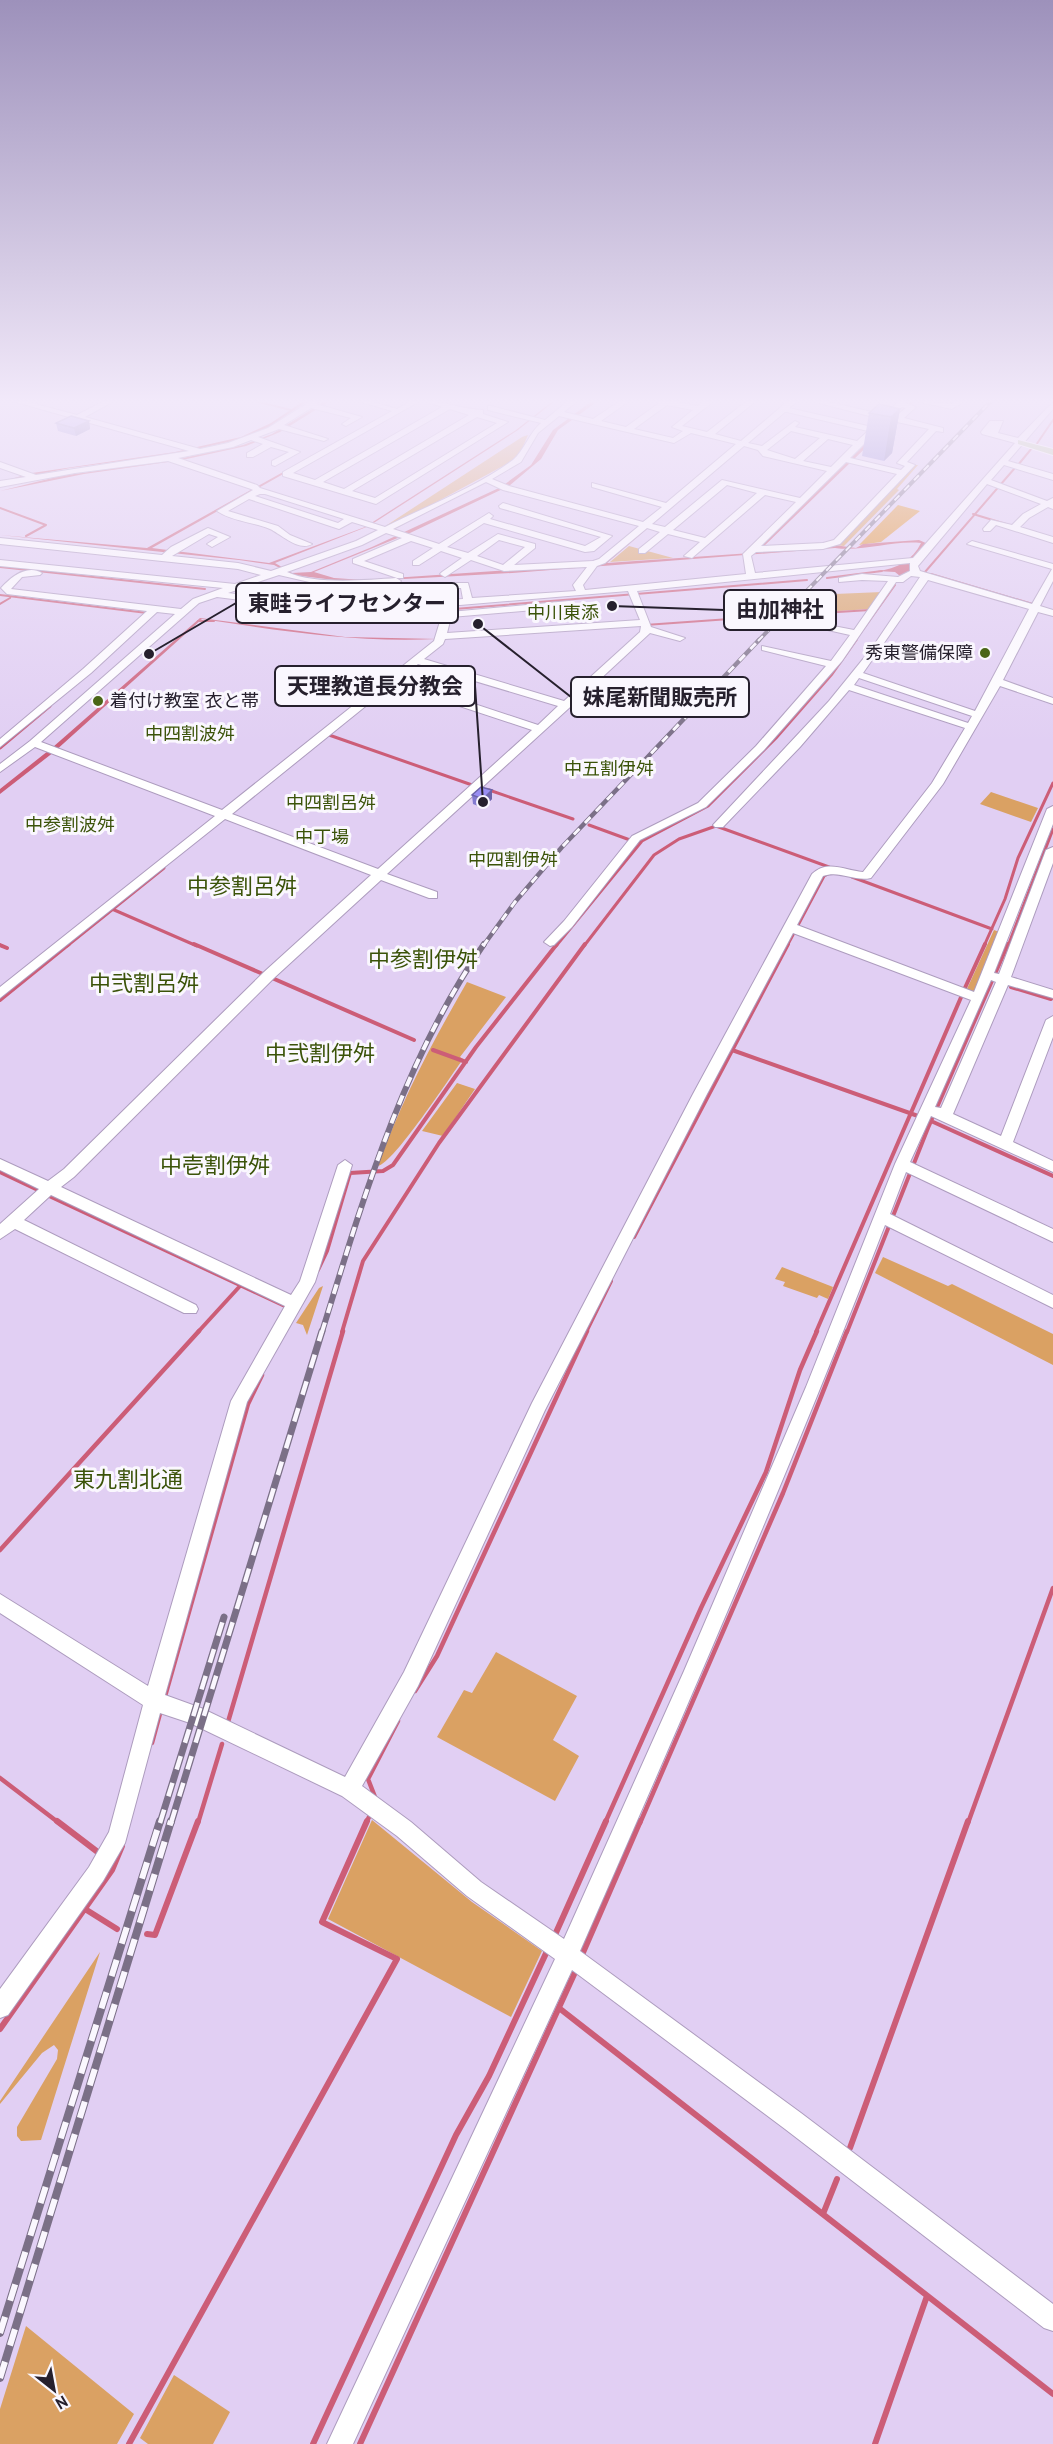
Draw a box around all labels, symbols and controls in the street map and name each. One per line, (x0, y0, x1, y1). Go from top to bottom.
callout: 東畦ライフセンター (236, 583, 458, 623)
text: 東畦ライフセンター (248, 589, 446, 617)
callout: 由加神社 (724, 590, 836, 630)
text: 由加神社 (736, 595, 824, 623)
district label: 中川東添 (527, 601, 599, 624)
place label: 秀東警備保障 (865, 641, 973, 664)
marker: 秀東警備保障 (978, 646, 992, 660)
callout: 天理教道長分教会 (275, 666, 475, 706)
text: 天理教道長分教会 (287, 672, 463, 700)
callout: 妹尾新聞販売所 (571, 677, 749, 717)
text: 妹尾新聞販売所 (583, 683, 737, 711)
place label: 着付け教室 衣と帯 (110, 689, 259, 712)
marker: 着付け教室 衣と帯 (91, 694, 105, 708)
district label: 中四割波舛 (145, 722, 235, 745)
district label: 中五割伊舛 (564, 757, 654, 780)
district label: 中四割呂舛 (286, 791, 376, 814)
district label: 中参割波舛 (25, 813, 115, 836)
district label: 中丁場 (295, 825, 349, 848)
district label: 中四割伊舛 (468, 848, 558, 871)
district label: 中参割呂舛 (187, 872, 297, 900)
district label: 中参割伊舛 (368, 945, 478, 973)
district label: 中弐割呂舛 (89, 969, 199, 997)
district label: 中弐割伊舛 (265, 1039, 375, 1067)
district label: 中壱割伊舛 (160, 1151, 270, 1179)
district label: 東九割北通 (73, 1465, 183, 1493)
north arrow (24, 2360, 84, 2420)
text: N (52, 2392, 71, 2414)

